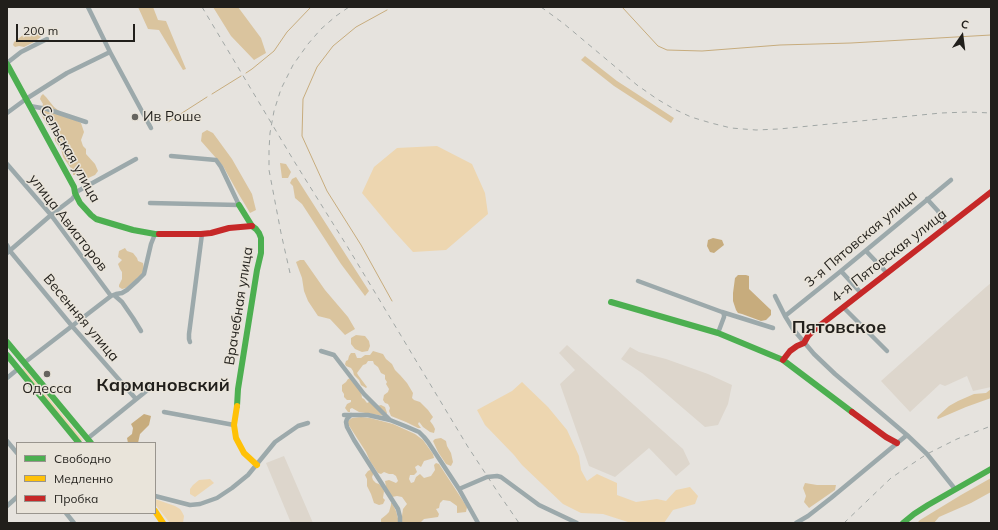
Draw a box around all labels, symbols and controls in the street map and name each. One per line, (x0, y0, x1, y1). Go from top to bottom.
scale bar (18, 16, 137, 42)
north arrow (942, 16, 982, 56)
text: С (960, 17, 970, 32)
text: 200 m (23, 23, 58, 38)
street label: Сельская улица (36, 103, 104, 205)
place label: Ив Роше (143, 109, 201, 125)
marker: Ив Роше (130, 112, 140, 122)
street label: улица Авиаторов (25, 171, 111, 275)
street label: 3-я Пятовская улица (801, 187, 921, 291)
street label: 4-я Пятовская улица (828, 206, 950, 306)
street label: Врачебная улица (221, 246, 257, 366)
street label: Весенняя улица (40, 271, 122, 365)
district label: Пятовское (792, 317, 886, 339)
marker: Одесса (42, 369, 52, 379)
district label: Кармановский (96, 375, 230, 397)
place label: Одесса (22, 381, 72, 397)
legend (16, 442, 156, 514)
text: Свободно (54, 451, 111, 466)
text: Медленно (54, 471, 113, 486)
text: Пробка (54, 491, 98, 506)

